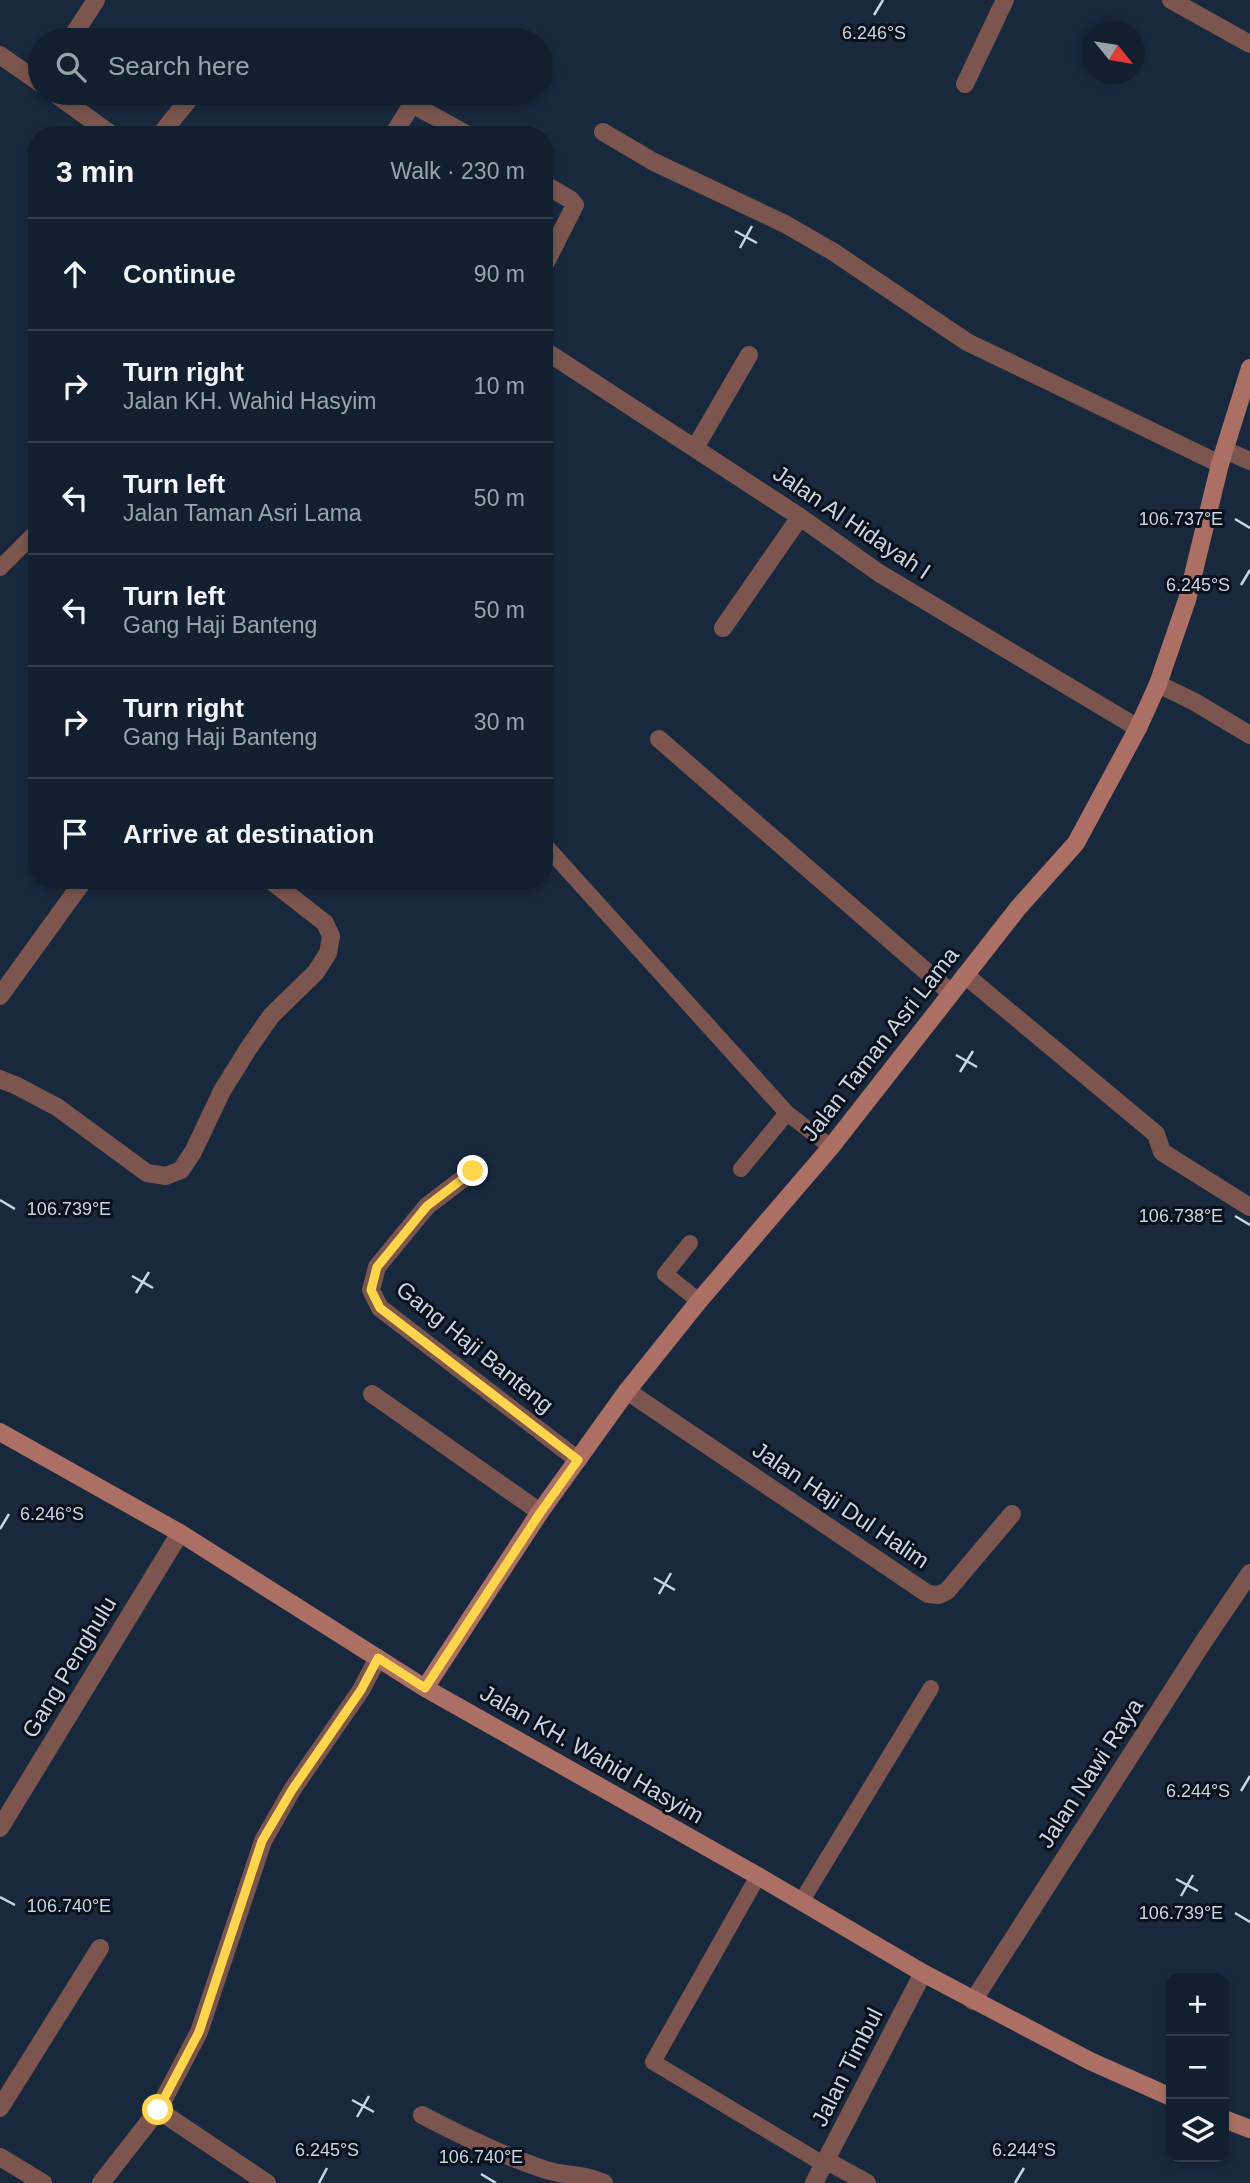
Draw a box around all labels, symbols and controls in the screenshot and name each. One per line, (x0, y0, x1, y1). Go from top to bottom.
north arrow (1082, 21, 1145, 84)
text: 6.246°S (842, 23, 906, 43)
search box (28, 28, 553, 105)
icon: search (52, 48, 90, 86)
text: Search here (108, 51, 250, 81)
text: 3 min (56, 155, 134, 188)
text: Walk · 230 m (390, 158, 525, 184)
icon: ahead (56, 255, 94, 293)
text: Continue (123, 259, 236, 289)
text: 90 m (474, 261, 525, 287)
text: Turn right (123, 357, 244, 387)
icon: right (56, 367, 94, 405)
text: 10 m (474, 373, 525, 399)
text: Jalan KH. Wahid Hasyim (123, 388, 377, 414)
street label: Jalan Al Hidayah I (768, 460, 936, 584)
text: Turn left (123, 469, 225, 499)
icon: left (56, 479, 94, 517)
text: 50 m (474, 485, 525, 511)
text: Jalan Taman Asri Lama (123, 500, 362, 526)
text: 106.737°E (1139, 509, 1223, 529)
text: 6.245°S (1166, 575, 1230, 595)
text: Turn left (123, 581, 225, 611)
icon: left (56, 591, 94, 629)
text: 50 m (474, 597, 525, 623)
text: Gang Haji Banteng (123, 612, 317, 638)
text: Turn right (123, 693, 244, 723)
icon: right (56, 703, 94, 741)
text: 30 m (474, 709, 525, 735)
text: Gang Haji Banteng (123, 724, 317, 750)
icon: arrive (56, 815, 94, 853)
text: Arrive at destination (123, 819, 374, 849)
street label: Jalan Taman Asri Lama (796, 942, 964, 1146)
route end (457, 1155, 488, 1186)
text: 106.739°E (27, 1199, 111, 1219)
text: 106.738°E (1139, 1206, 1223, 1226)
street label: Gang Haji Banteng (391, 1276, 559, 1418)
street label: Jalan Haji Dul Halim (748, 1436, 934, 1574)
text: 6.246°S (20, 1504, 84, 1524)
street label: Gang Penghulu (17, 1592, 121, 1742)
street label: Jalan KH. Wahid Hasyim (476, 1679, 708, 1829)
street label: Jalan Nawi Raya (1032, 1693, 1148, 1852)
text: 6.244°S (1166, 1781, 1230, 1801)
text: 106.740°E (27, 1896, 111, 1916)
text: 106.739°E (1139, 1903, 1223, 1923)
map controls (1166, 1973, 1229, 2162)
button: + (1166, 1973, 1229, 2036)
street label: Jalan Timbul (806, 2004, 888, 2130)
button: − (1166, 2036, 1229, 2099)
route start (142, 2094, 173, 2125)
button: layers (1166, 2099, 1229, 2162)
text: 6.245°S (295, 2140, 359, 2160)
text: 6.244°S (992, 2140, 1056, 2160)
text: 106.740°E (439, 2147, 523, 2167)

